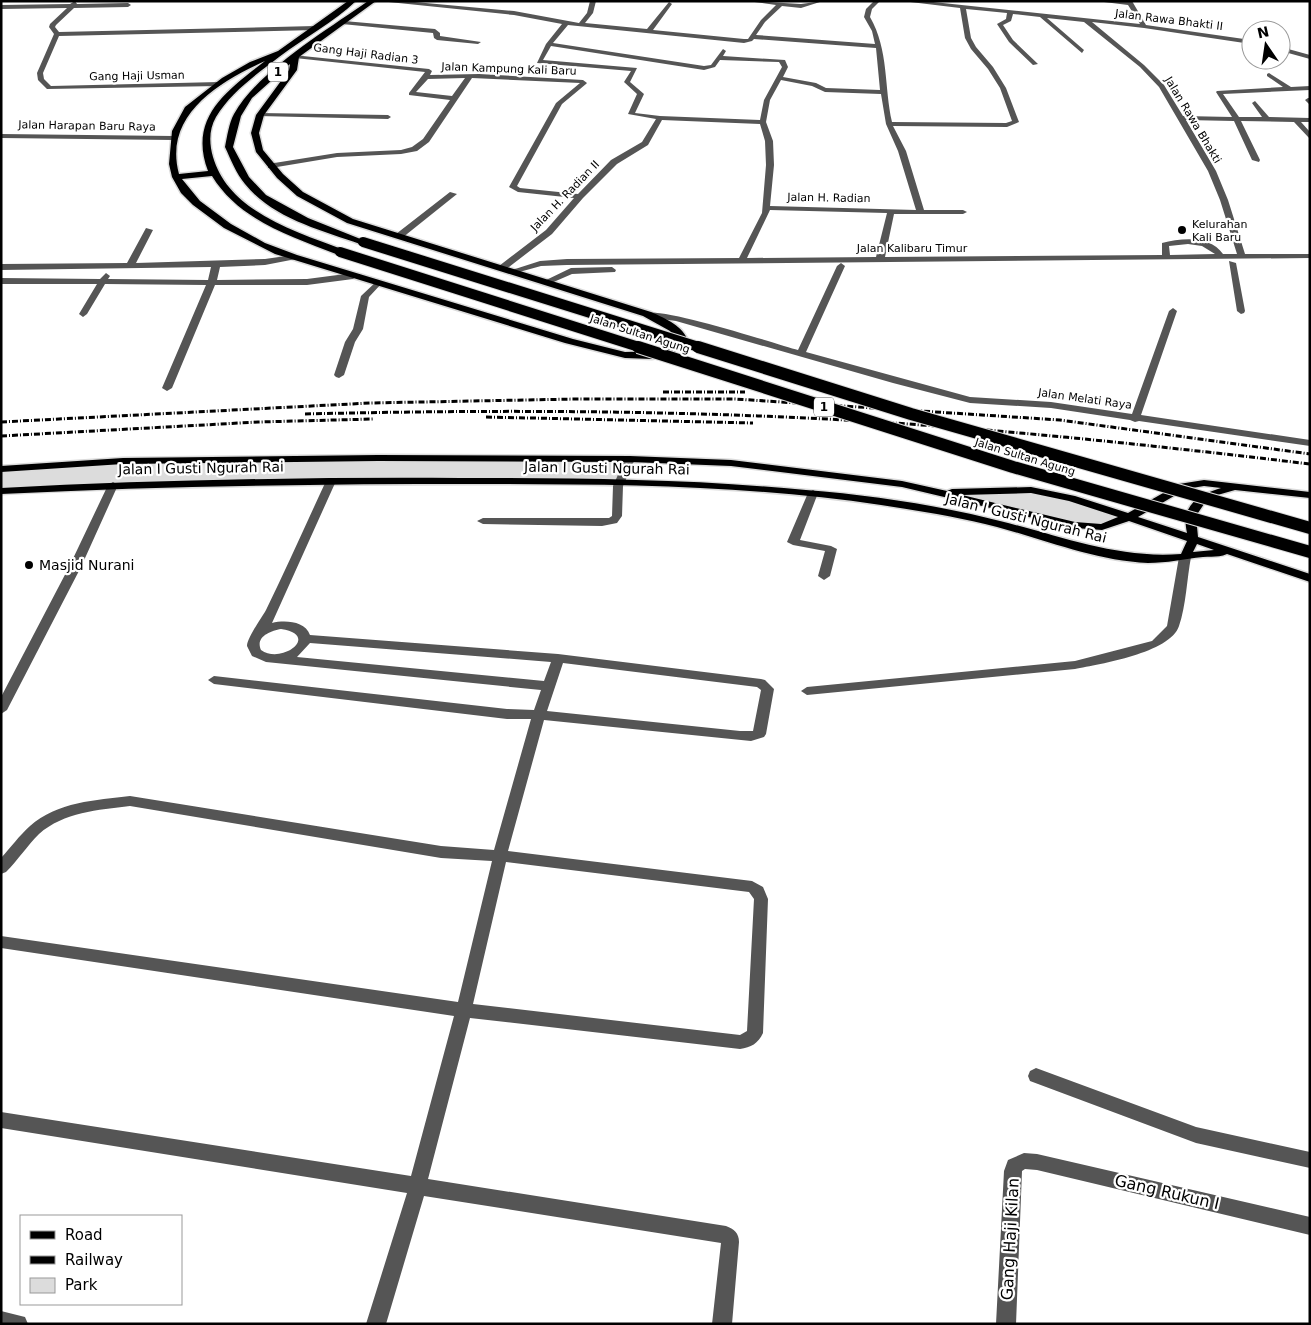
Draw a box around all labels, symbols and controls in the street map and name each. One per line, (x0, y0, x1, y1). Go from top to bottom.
street label: Jalan Rawa Bhakti II (1113, 7, 1224, 33)
north arrow (1241, 20, 1291, 70)
text: N (1256, 23, 1271, 41)
street label: Gang Haji Radian 3 (313, 41, 419, 67)
street label: Jalan Kampung Kali Baru (440, 60, 577, 78)
road number: 1 (268, 62, 288, 82)
street label: Gang Haji Usman (89, 69, 185, 83)
street label: Jalan Rawa Bhakti (1162, 74, 1224, 166)
street label: Jalan Harapan Baru Raya (17, 118, 156, 134)
street label: Jalan H. Radian II (527, 158, 602, 235)
street label: Jalan H. Radian (786, 191, 871, 205)
place label: Kelurahan Kali Baru (1192, 218, 1247, 244)
marker: Kelurahan Kali Baru (1176, 224, 1188, 236)
street label: Jalan Kalibaru Timur (856, 242, 968, 255)
street label: Jalan Sultan Agung (587, 311, 692, 356)
street label: Jalan Melati Raya (1036, 386, 1133, 412)
road number: 1 (814, 398, 834, 417)
street label: Jalan Sultan Agung (972, 435, 1077, 478)
street label: Jalan I Gusti Ngurah Rai (117, 459, 284, 477)
street label: Jalan I Gusti Ngurah Rai (523, 459, 690, 477)
street label: Jalan I Gusti Ngurah Rai (943, 490, 1108, 546)
place label: Masjid Nurani (39, 557, 135, 573)
marker: Masjid Nurani (23, 559, 35, 571)
street label: Gang Rukun I (1113, 1171, 1221, 1213)
street label: Gang Haji Kilan (997, 1177, 1023, 1301)
legend (20, 1215, 182, 1305)
text: Road (65, 1226, 103, 1244)
text: Railway (65, 1251, 123, 1269)
text: Park (65, 1276, 98, 1294)

